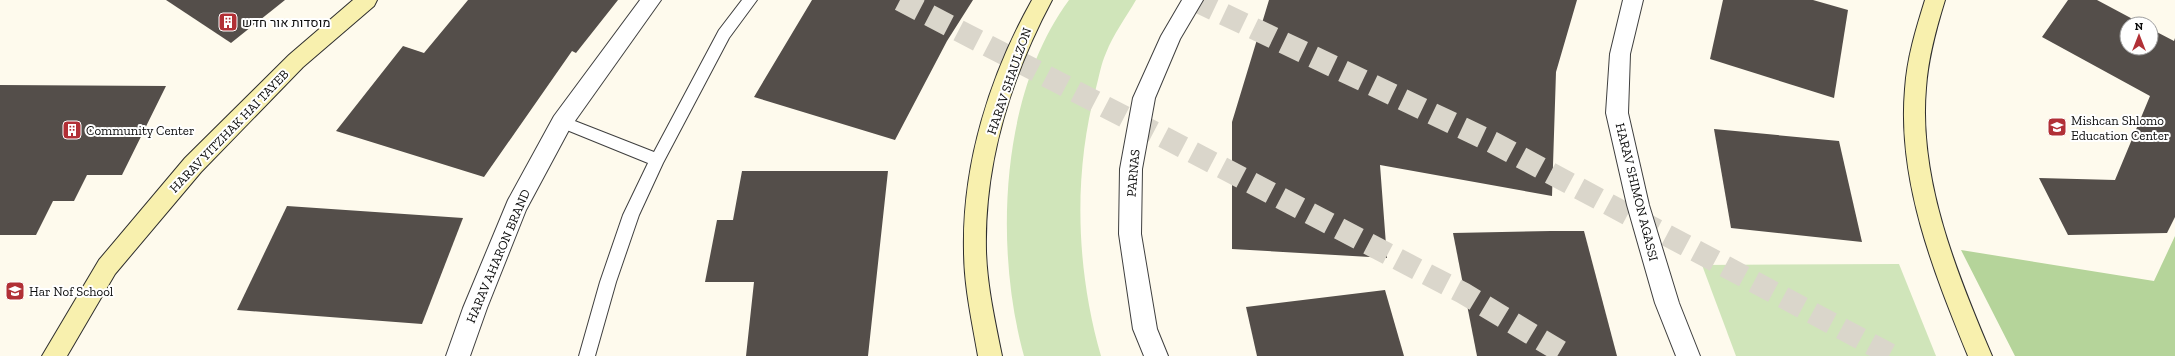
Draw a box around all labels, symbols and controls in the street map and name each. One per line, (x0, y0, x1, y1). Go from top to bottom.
building icon: מוסדות אור חדש (217, 11, 239, 33)
place label: מוסדות אור חדש (242, 15, 331, 30)
north arrow (2119, 16, 2159, 56)
text: N (2135, 20, 2144, 33)
street label: HARAV SHAULZON (984, 25, 1034, 136)
street label: HARAV YITZHAK HAI TAYEB (166, 66, 292, 195)
place label: Mishcan Shlomo Education Center (2071, 113, 2169, 143)
school or university icon: Mishcan Shlomo Education Center (2046, 116, 2068, 138)
building icon: Community Center (61, 119, 83, 141)
street label: HARAV SHIMON AGASSI (1613, 121, 1661, 263)
place label: Community Center (86, 123, 194, 138)
street label: PARNAS (1123, 148, 1143, 198)
street label: HARAV AHARON BRAND (463, 187, 533, 325)
school or university icon: Har Nof School (4, 280, 26, 302)
place label: Har Nof School (29, 284, 114, 299)

